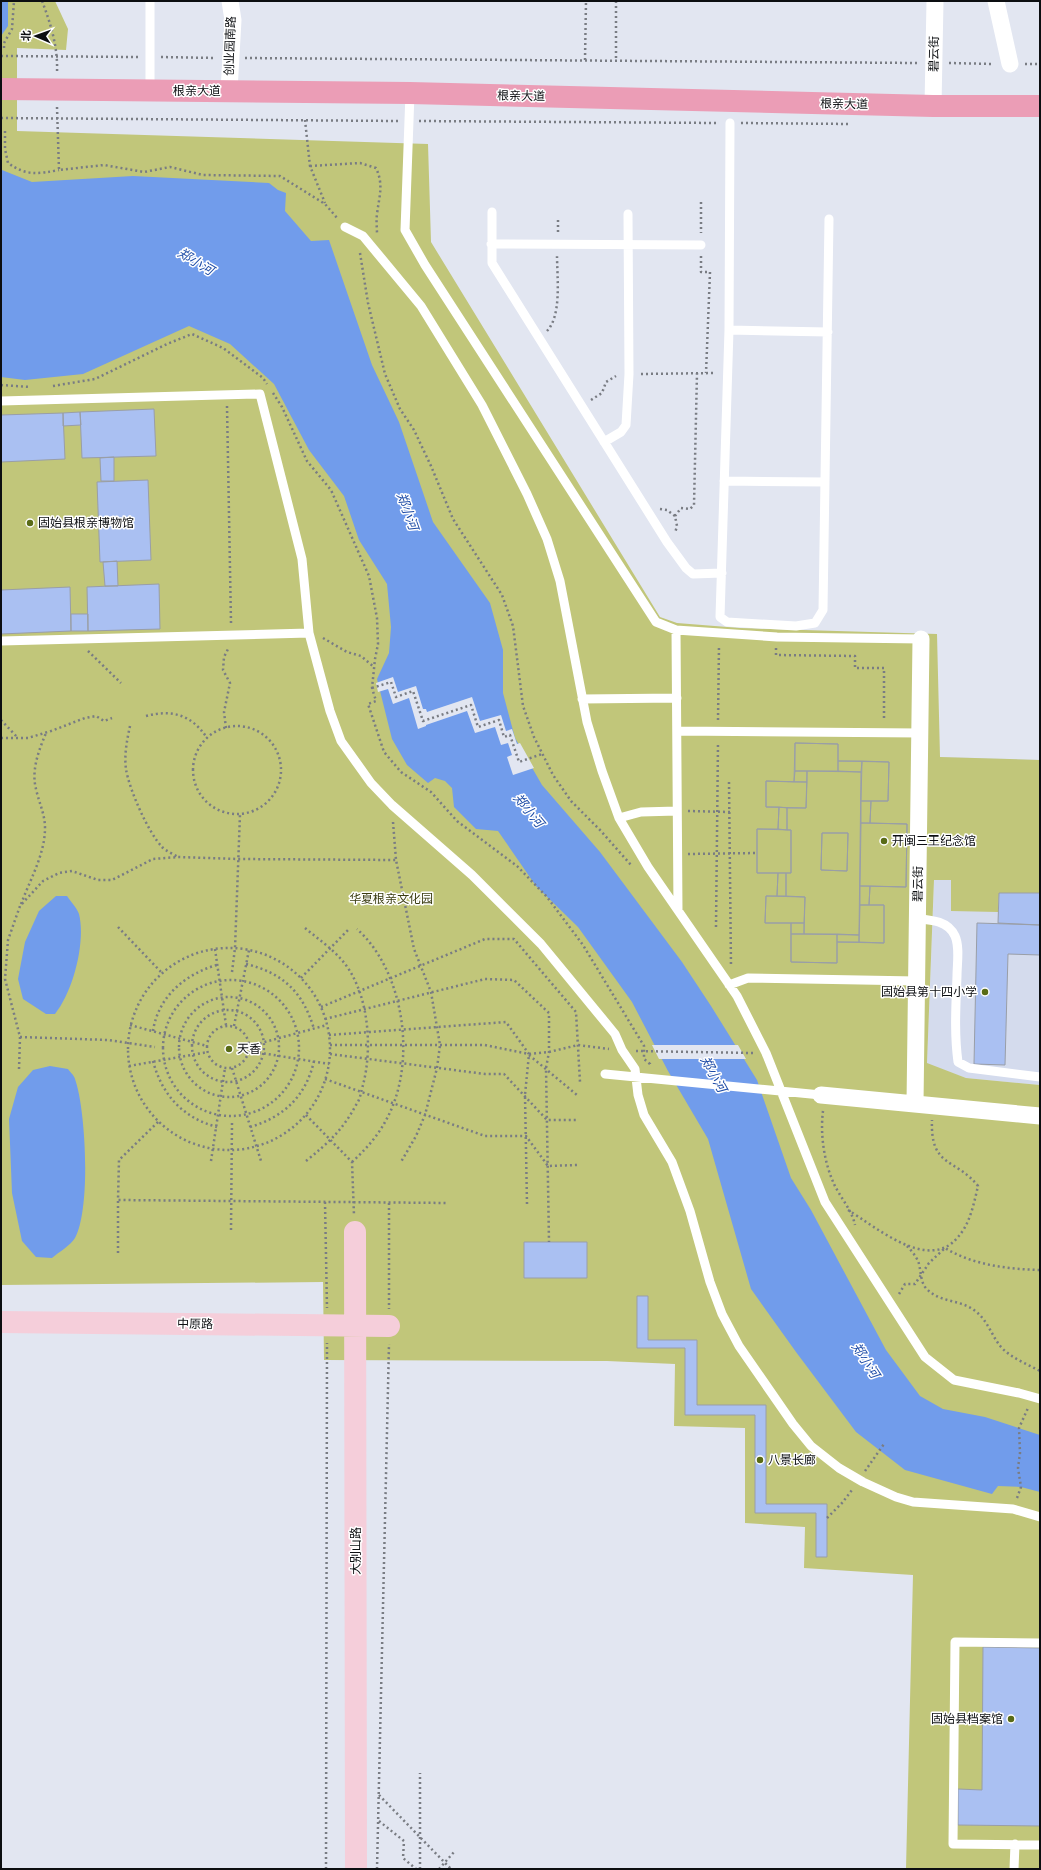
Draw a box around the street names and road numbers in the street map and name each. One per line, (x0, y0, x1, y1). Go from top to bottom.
street label: 创业园南路 (222, 16, 239, 76)
street label: 碧云街 (927, 36, 942, 72)
street label: 根亲大道 (173, 84, 221, 99)
street label: 根亲大道 (497, 89, 545, 104)
street label: 根亲大道 (820, 97, 868, 112)
street label: 碧云街 (911, 866, 926, 902)
street label: 中原路 (177, 1317, 213, 1332)
street label: 大别山路 (349, 1527, 364, 1575)

